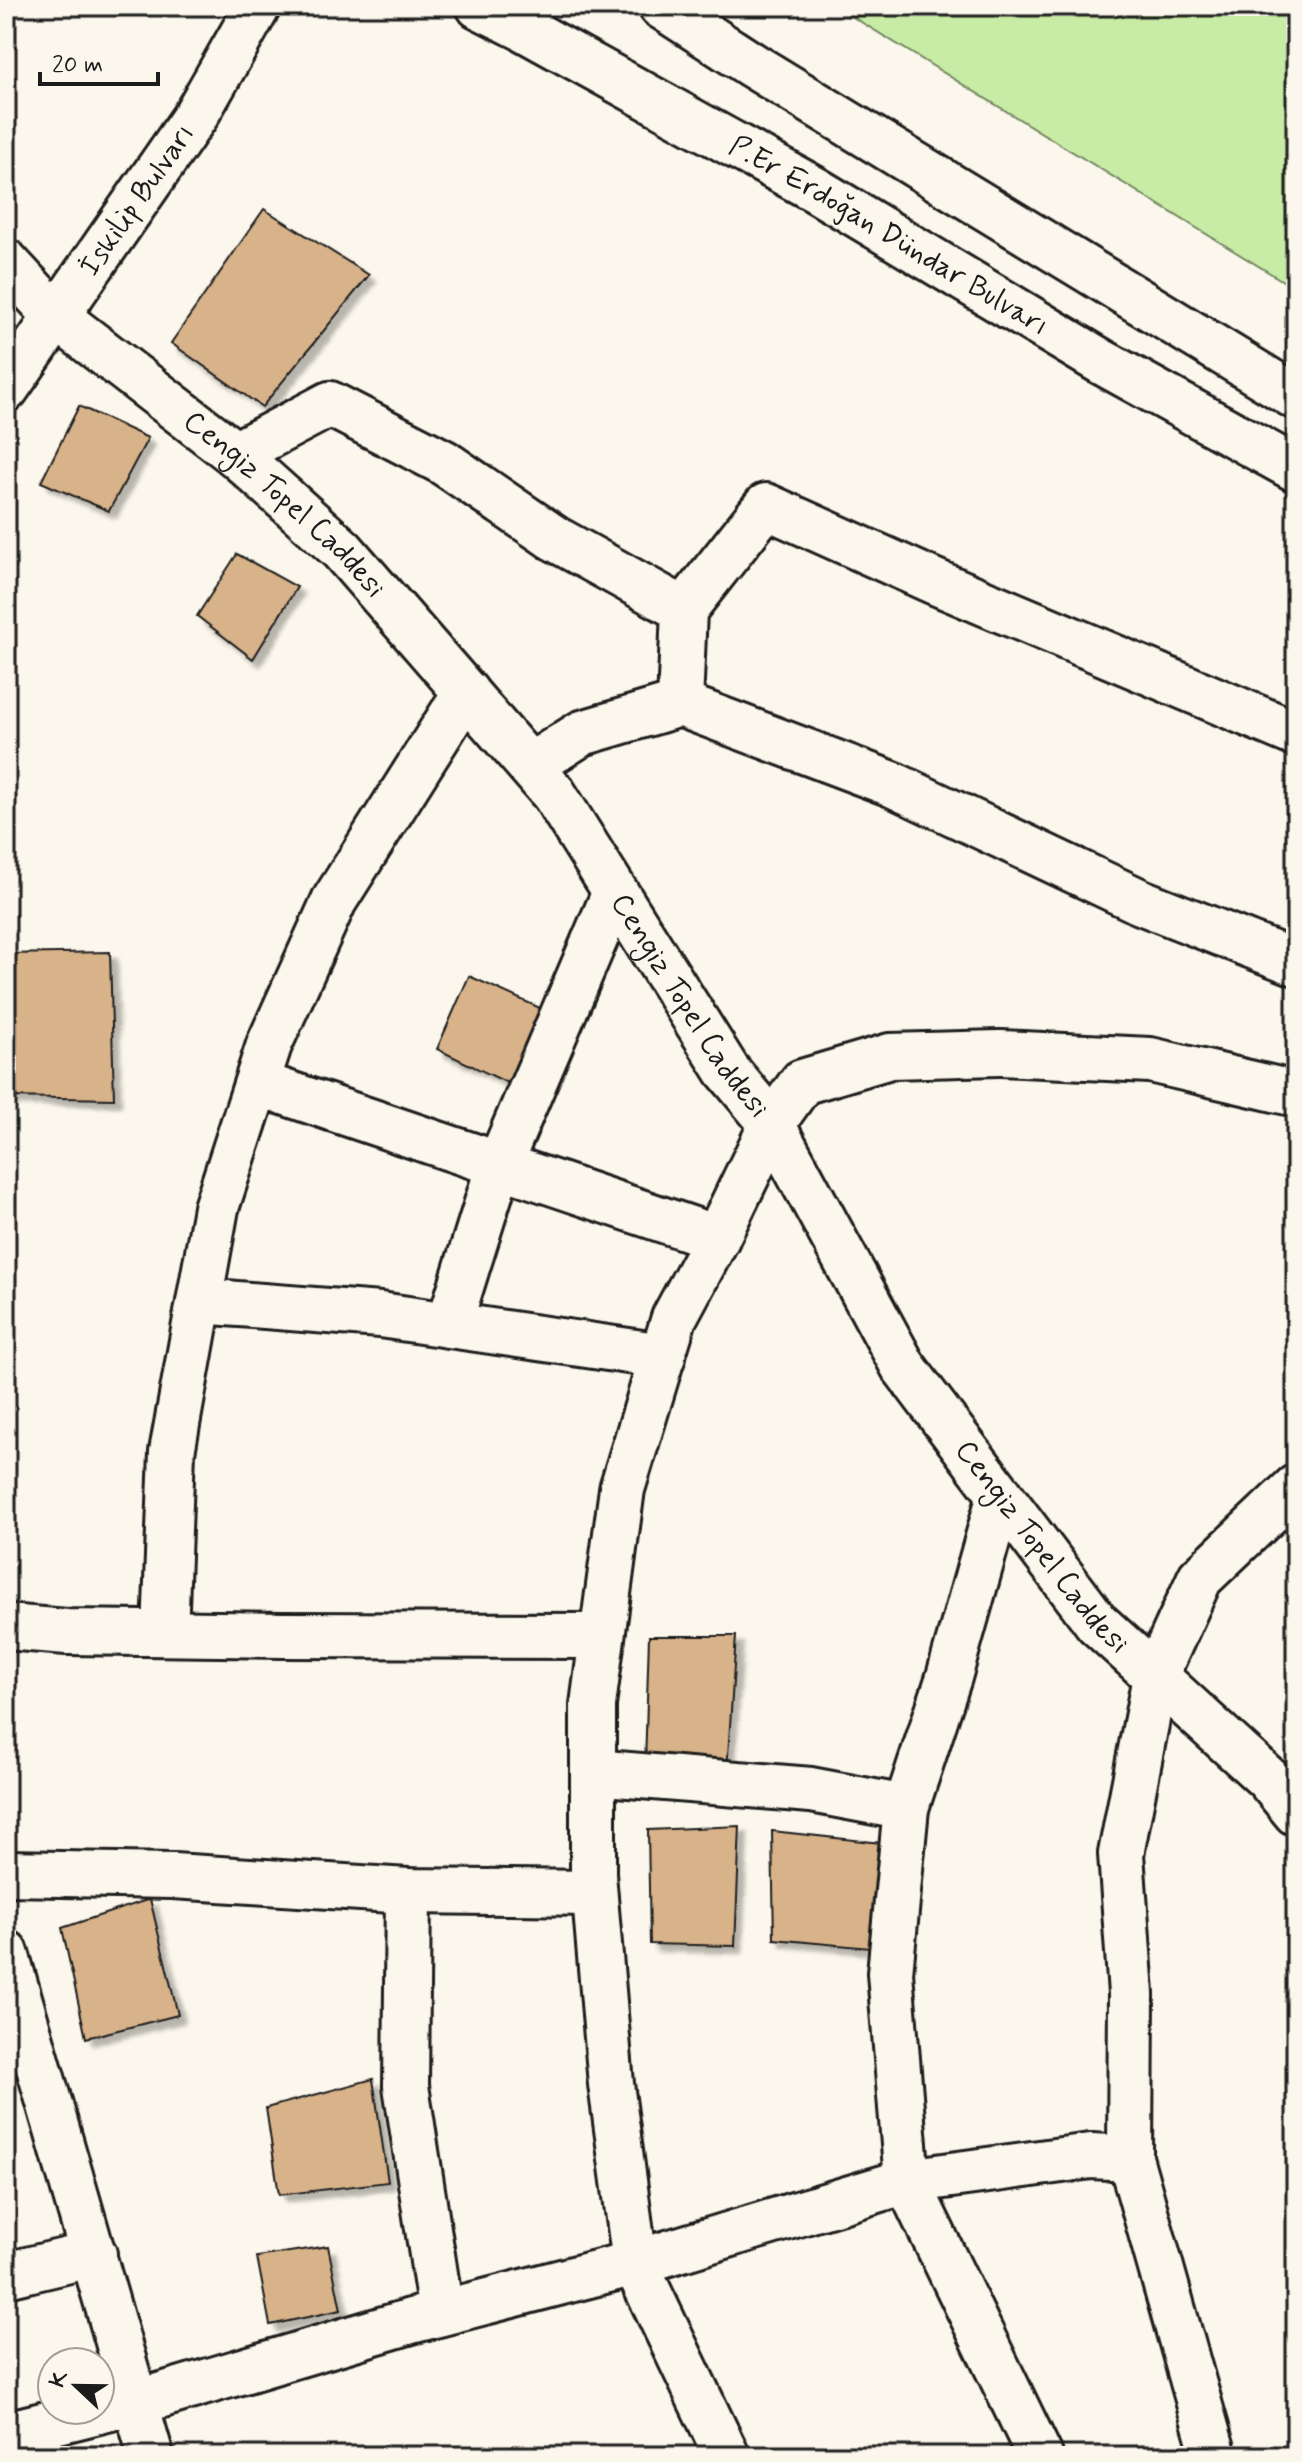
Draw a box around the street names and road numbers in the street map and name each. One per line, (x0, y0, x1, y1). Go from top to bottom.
street label: İskilip Bulvarı (70, 116, 204, 284)
street label: P.Er Erdoğan Dündar Bulvarı (722, 126, 1056, 345)
street label: Cengiz Topel Caddesi (175, 402, 394, 606)
street label: Cengiz Topel Caddesi (602, 886, 778, 1126)
street label: Cengiz Topel Caddesi (946, 1432, 1137, 1662)

